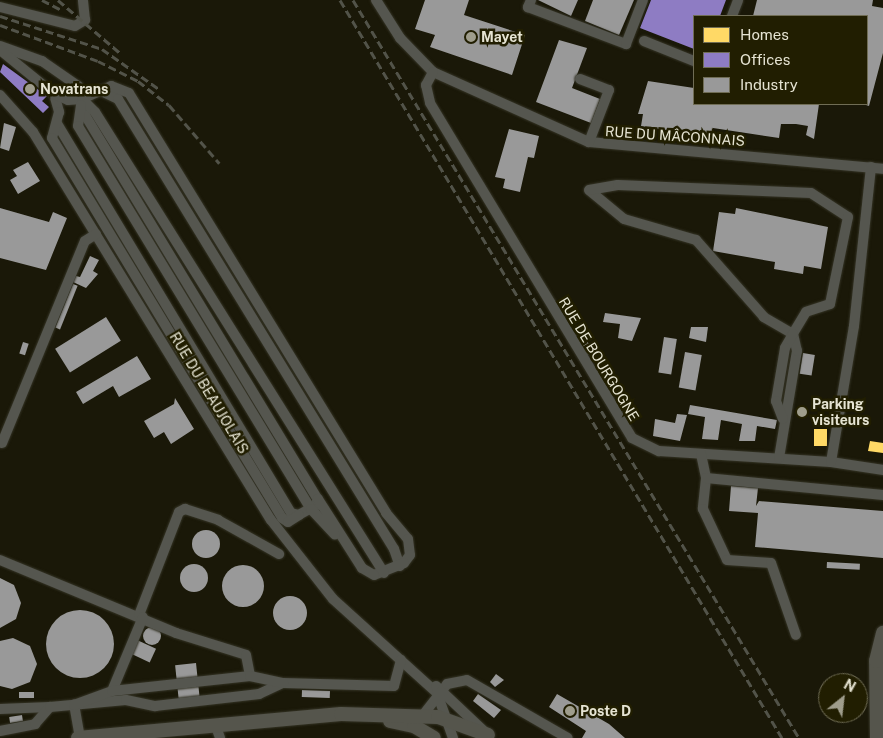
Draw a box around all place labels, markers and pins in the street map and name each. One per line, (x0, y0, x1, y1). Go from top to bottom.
place label: Mayet (481, 29, 523, 45)
marker: Mayet (465, 31, 477, 43)
place label: Novatrans (40, 81, 108, 97)
marker: Novatrans (24, 83, 36, 95)
place label: Parking visiteurs (812, 396, 869, 428)
marker: Parking visiteurs (796, 406, 808, 418)
place label: Poste D (580, 703, 631, 719)
marker: Poste D (564, 705, 576, 717)

